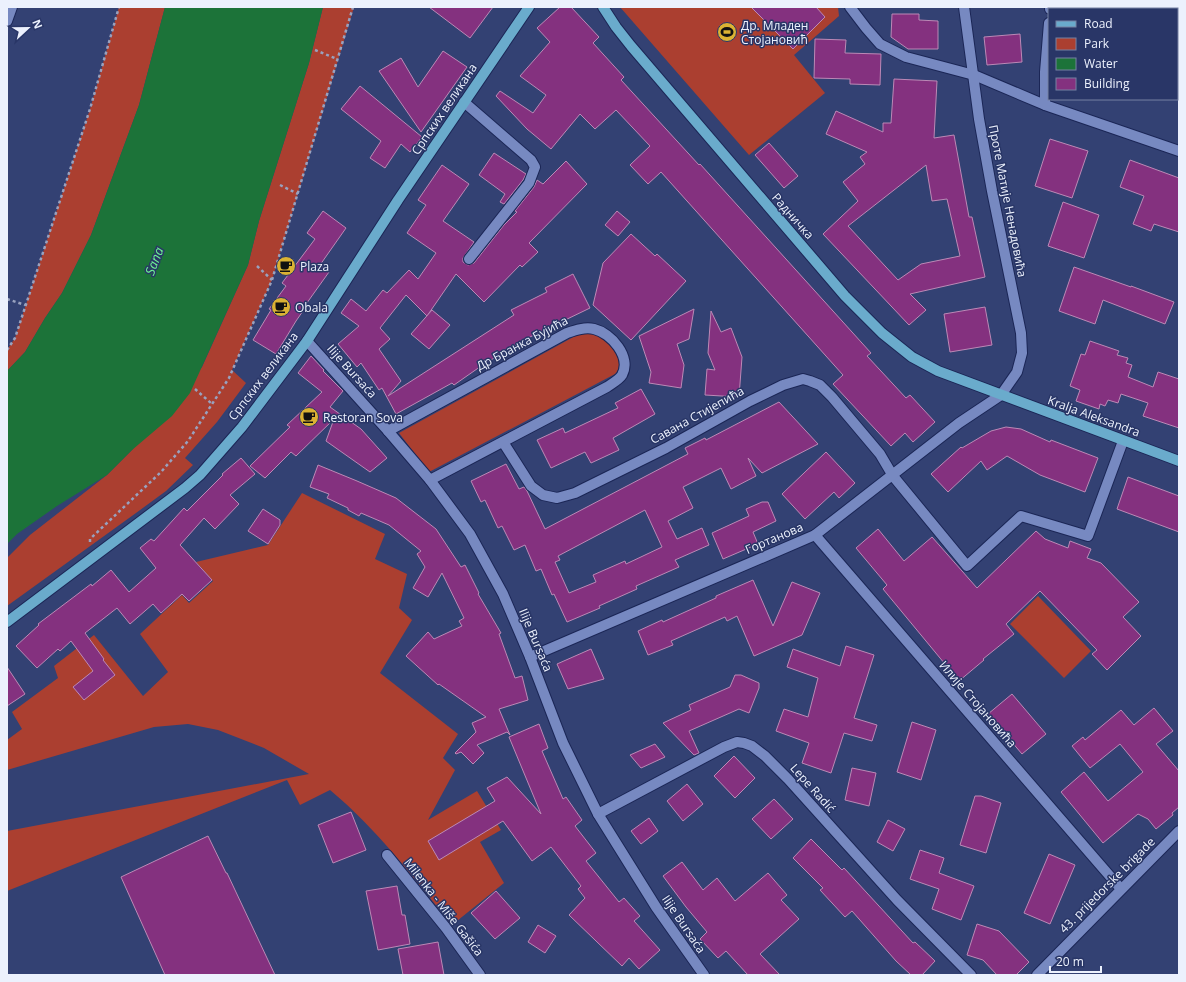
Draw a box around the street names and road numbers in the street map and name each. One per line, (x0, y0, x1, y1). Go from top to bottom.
street label: Српских великана (407, 60, 481, 158)
street label: Проте Матије Ненадовића (985, 123, 1031, 279)
street label: Радничка (768, 189, 818, 243)
street label: Др Бранка Бујића (473, 312, 571, 374)
street label: Српских великана (224, 328, 302, 424)
street label: Ilije Bursaća (323, 340, 381, 402)
street label: Савана Стијепића (647, 382, 747, 448)
street label: Kralja Aleksandra (1045, 391, 1143, 441)
street label: Гортанова (742, 518, 806, 558)
street label: Ilije Bursaća (515, 606, 557, 674)
street label: Илије Стојановића (936, 657, 1020, 751)
street label: Lepe Radić (786, 760, 840, 816)
street label: 43. prijedorske brigade (1055, 833, 1159, 937)
street label: Milenka - Miše Gašića (400, 854, 488, 960)
street label: Ilije Bursaća (658, 891, 710, 957)

